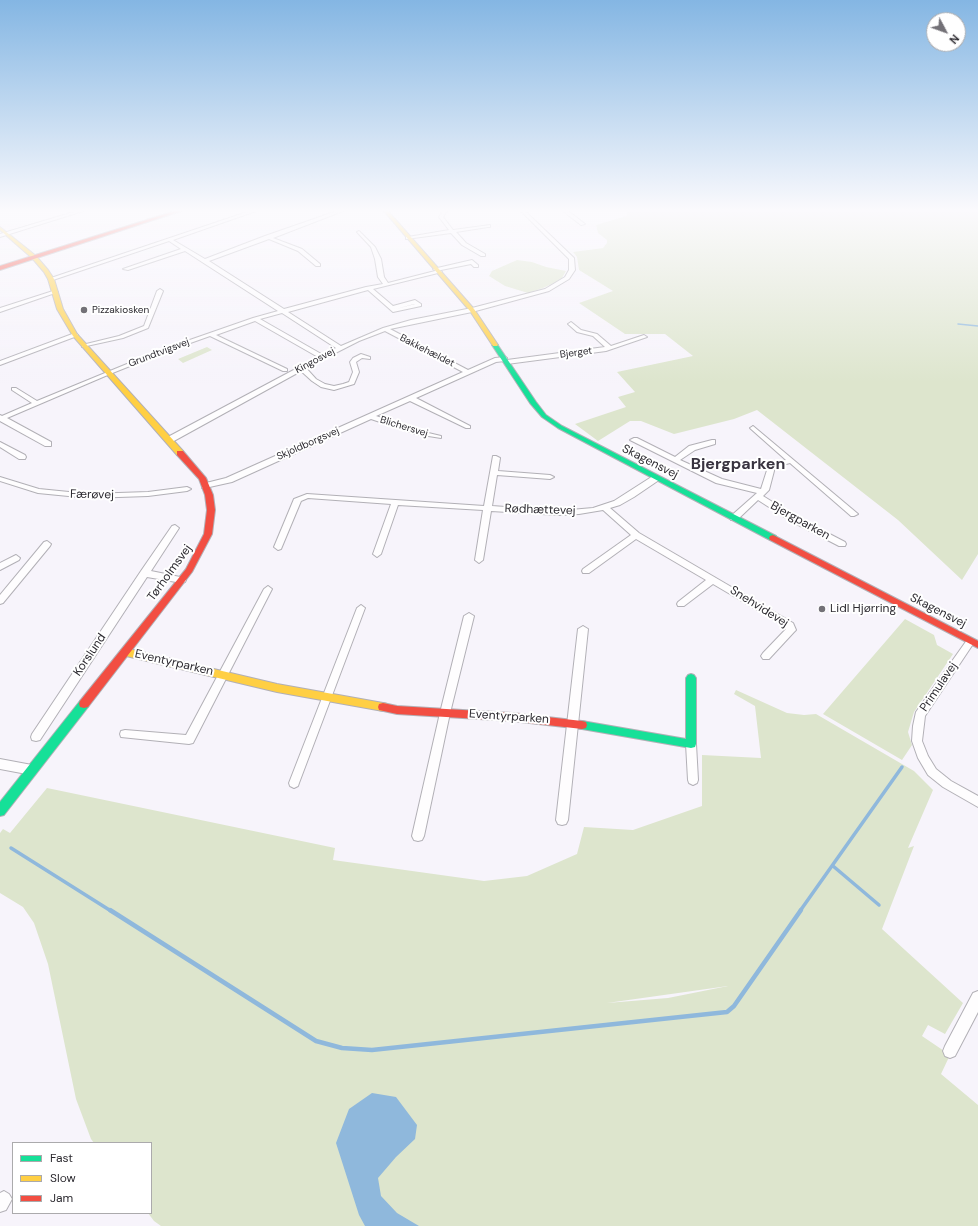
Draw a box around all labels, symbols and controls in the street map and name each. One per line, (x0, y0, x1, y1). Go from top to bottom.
north arrow (926, 12, 966, 52)
text: N (946, 32, 962, 47)
place label: Pizzakiosken (92, 304, 149, 316)
marker: Pizzakiosken (79, 305, 89, 315)
street label: Bakkehældet (398, 332, 456, 370)
street label: Grundtvigsvej (127, 336, 191, 370)
street label: Bjerget (559, 345, 593, 361)
street label: Kingosvej (293, 346, 337, 376)
street label: Blichersvej (379, 414, 429, 440)
street label: Skjoldborgsvej (275, 425, 341, 463)
street label: Skagensvej (620, 442, 680, 482)
district label: Bjergparken (691, 455, 785, 475)
street label: Færøvej (70, 487, 114, 503)
street label: Bjergparken (768, 499, 832, 543)
street label: Rødhættevej (504, 502, 576, 518)
street label: Tørholmsvej (145, 542, 195, 604)
street label: Snehvidevej (727, 583, 791, 631)
street label: Skagensvej (908, 591, 968, 631)
place label: Lidl Hjørring (830, 602, 896, 616)
marker: Lidl Hjørring (817, 604, 827, 614)
street label: Korslund (71, 631, 109, 679)
street label: Eventyrparken (133, 647, 215, 679)
street label: Primulavej (917, 660, 961, 714)
street label: Eventyrparken (469, 707, 549, 727)
legend (12, 1142, 152, 1214)
text: Fast (50, 1150, 73, 1166)
text: Slow (50, 1170, 76, 1186)
text: Jam (50, 1190, 73, 1206)

